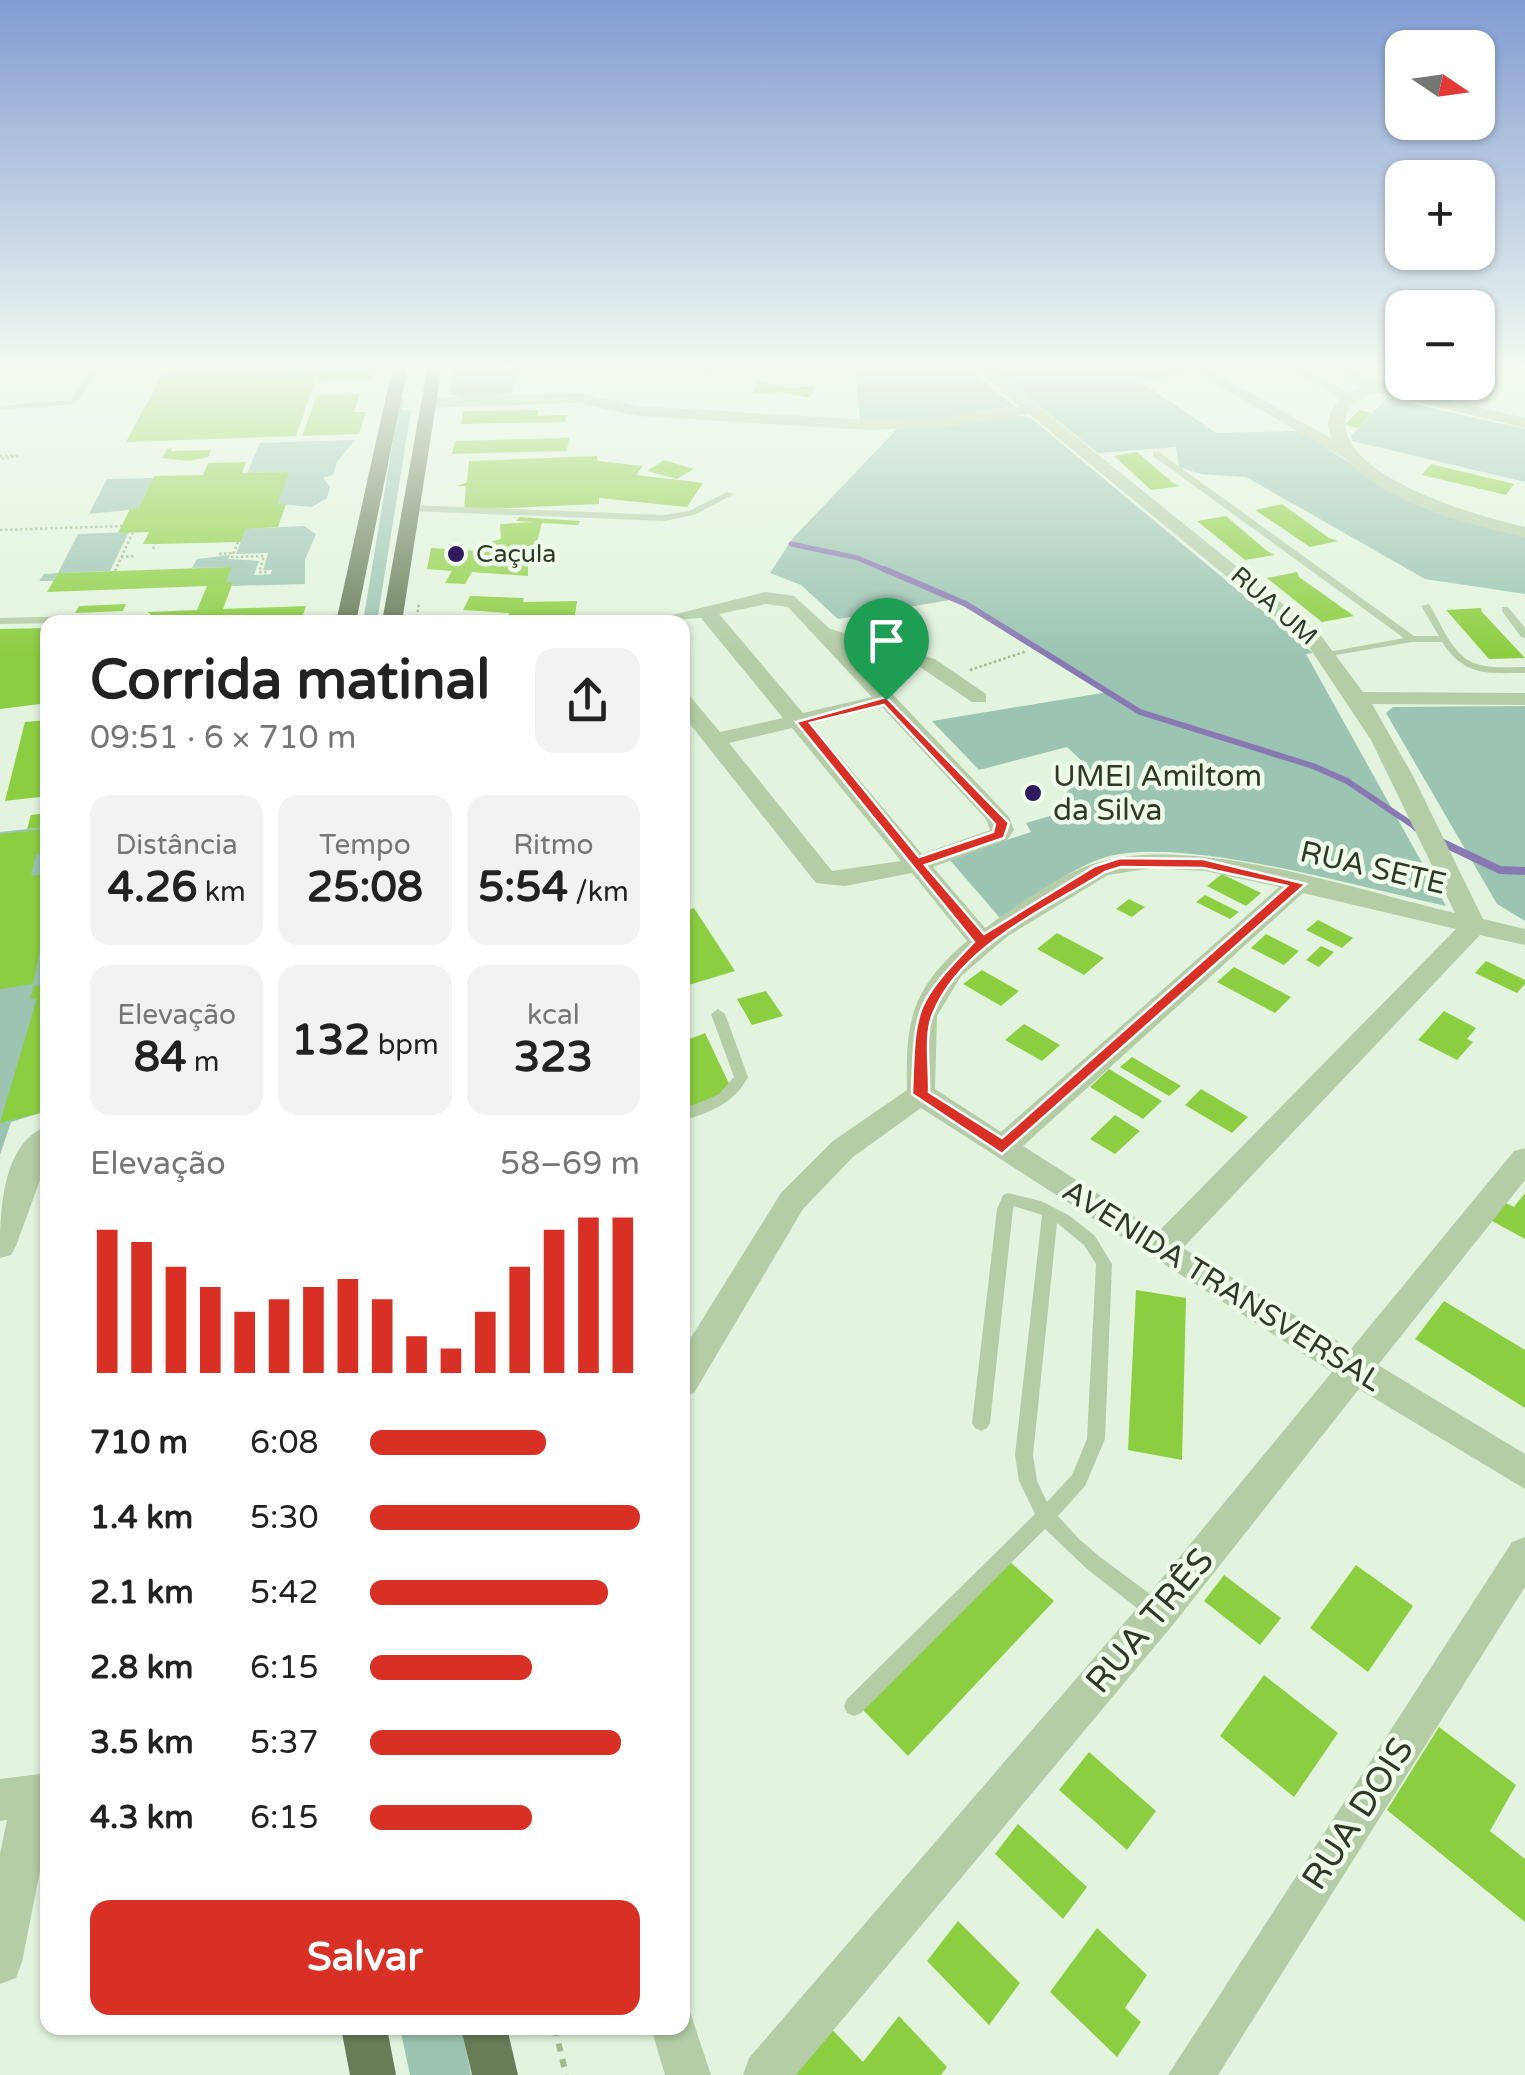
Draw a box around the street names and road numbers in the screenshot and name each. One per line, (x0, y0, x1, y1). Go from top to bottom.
street label: RUA UM (1225, 560, 1323, 652)
street label: RUA SETE (1296, 833, 1450, 903)
street label: AVENIDA TRANSVERSAL (1055, 1172, 1389, 1400)
street label: RUA TRÊS (1077, 1540, 1223, 1702)
street label: RUA DOIS (1293, 1730, 1423, 1898)

